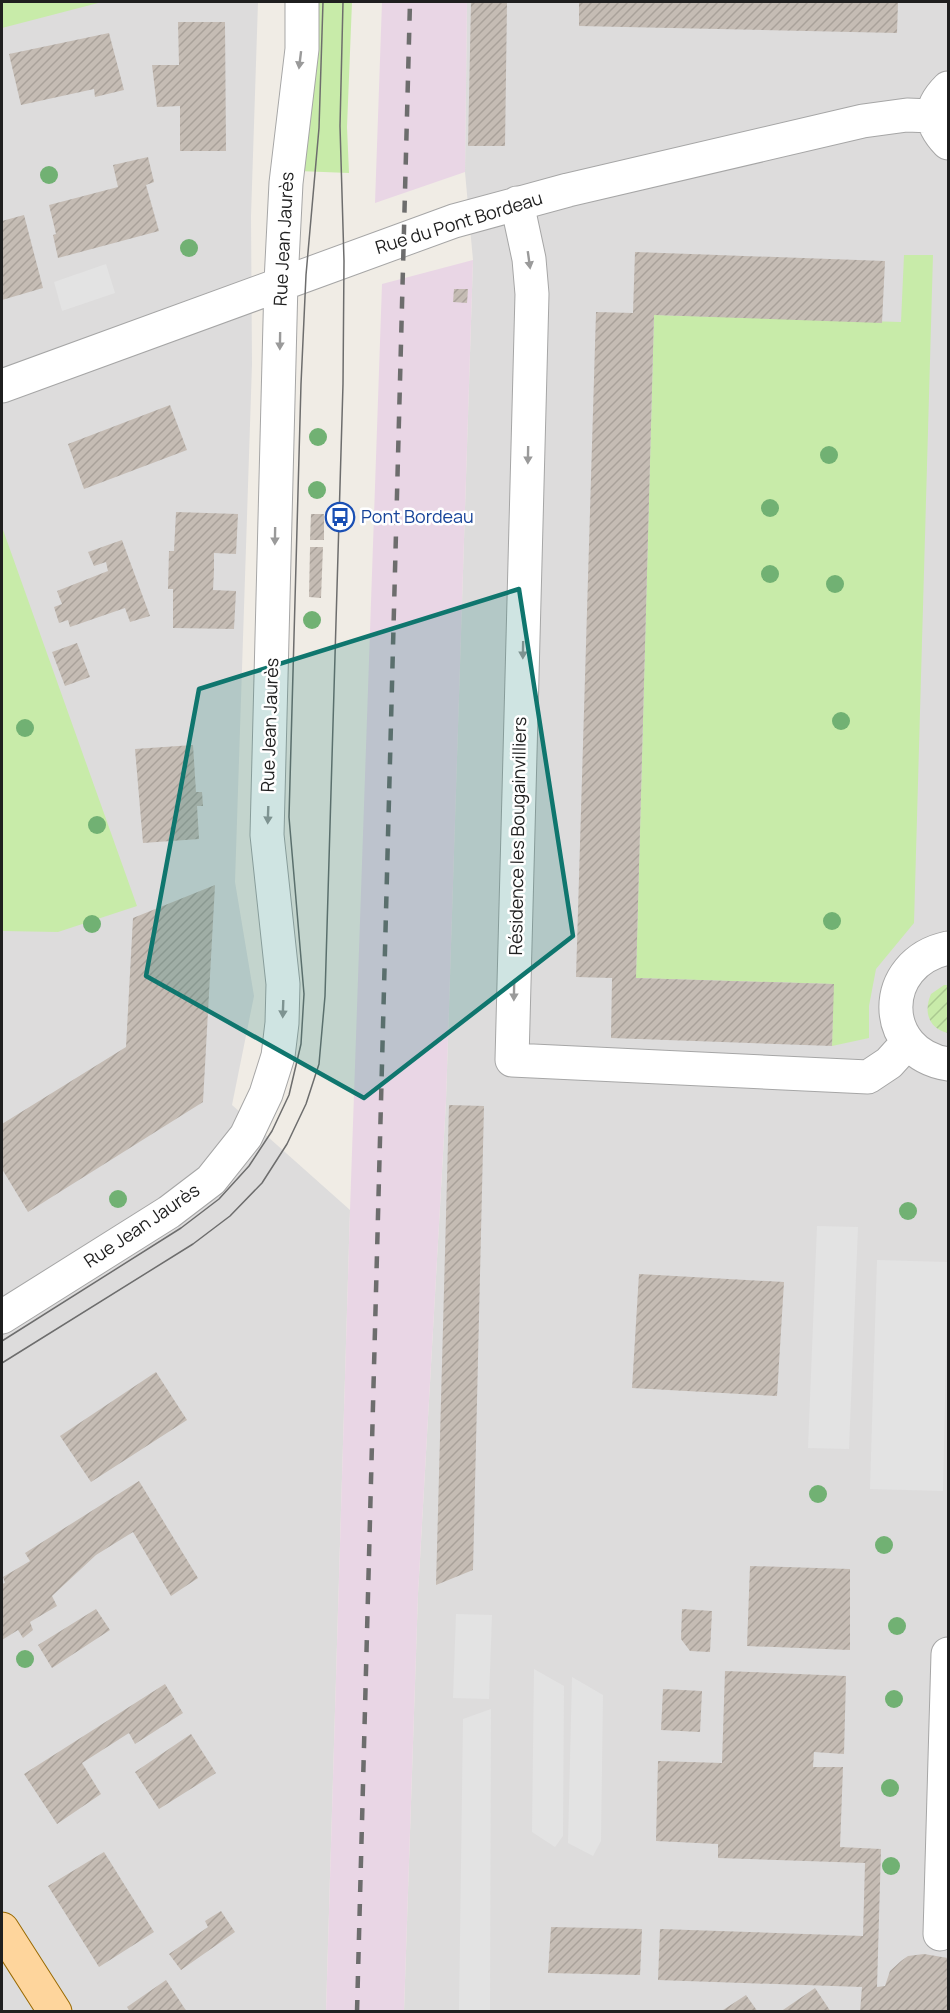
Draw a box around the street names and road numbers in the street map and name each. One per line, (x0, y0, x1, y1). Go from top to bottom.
street label: Rue Jean Jaurès (267, 171, 299, 307)
street label: Rue du Pont Bordeau (372, 185, 545, 259)
street label: Rue Jean Jaurès (255, 657, 283, 793)
street label: Résidence les Bougainvilliers (503, 716, 531, 955)
street label: Rue Jean Jaurès (79, 1178, 204, 1273)

